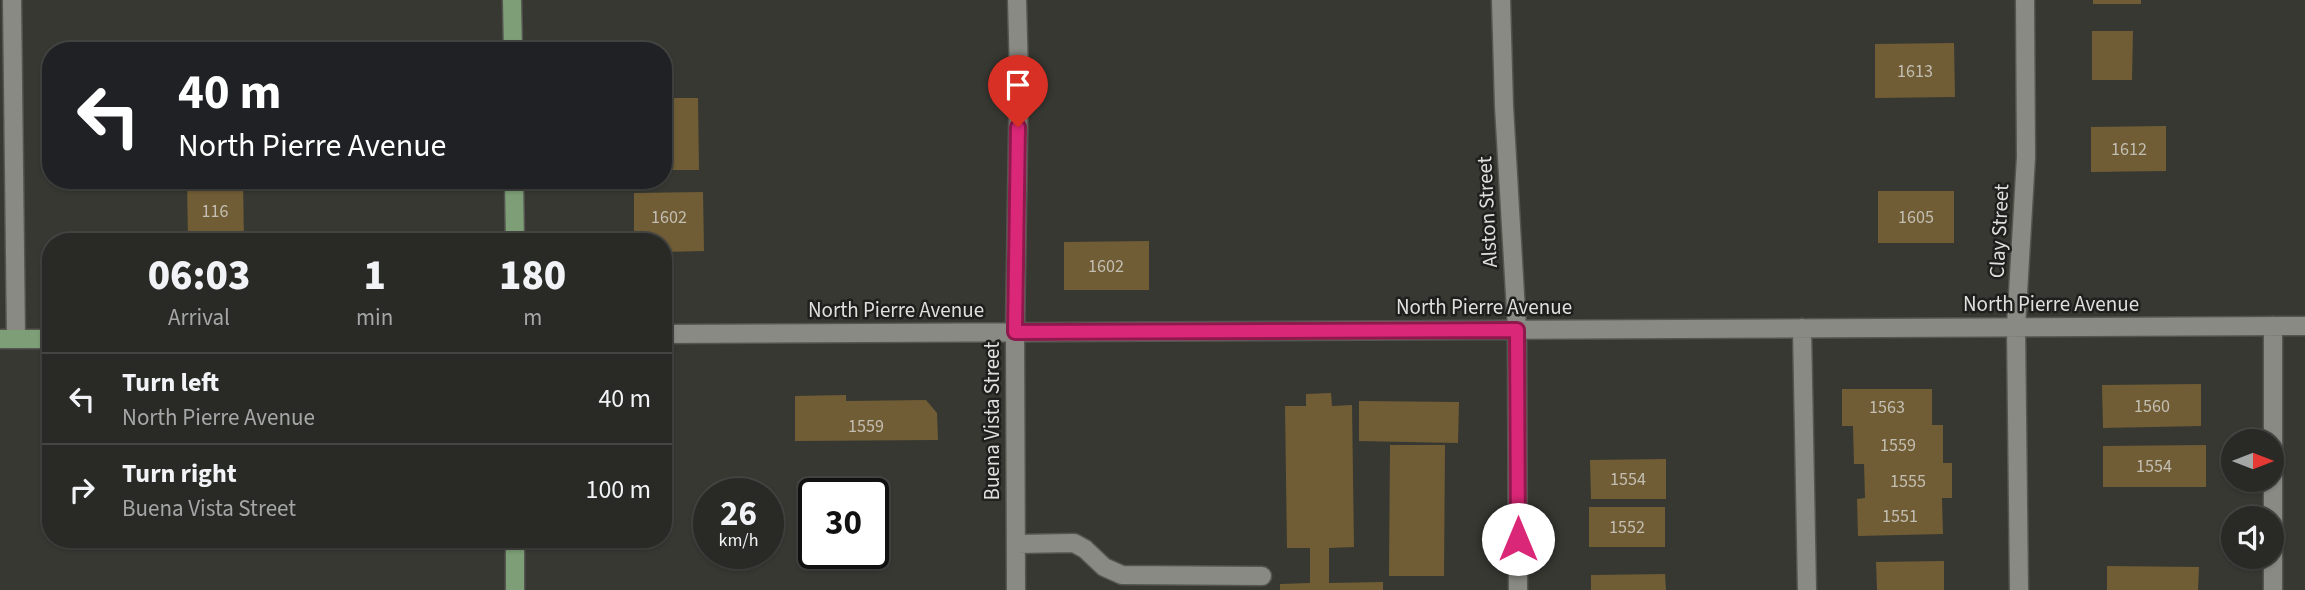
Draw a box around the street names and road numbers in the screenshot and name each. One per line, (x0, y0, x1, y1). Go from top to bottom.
street label: Alston Street (1469, 155, 1505, 269)
street label: Clay Street (1982, 183, 2016, 279)
street label: North Pierre Avenue (1963, 289, 2139, 319)
street label: North Pierre Avenue (1396, 292, 1572, 322)
street label: North Pierre Avenue (808, 295, 984, 325)
street label: Buena Vista Street (977, 342, 1007, 500)

